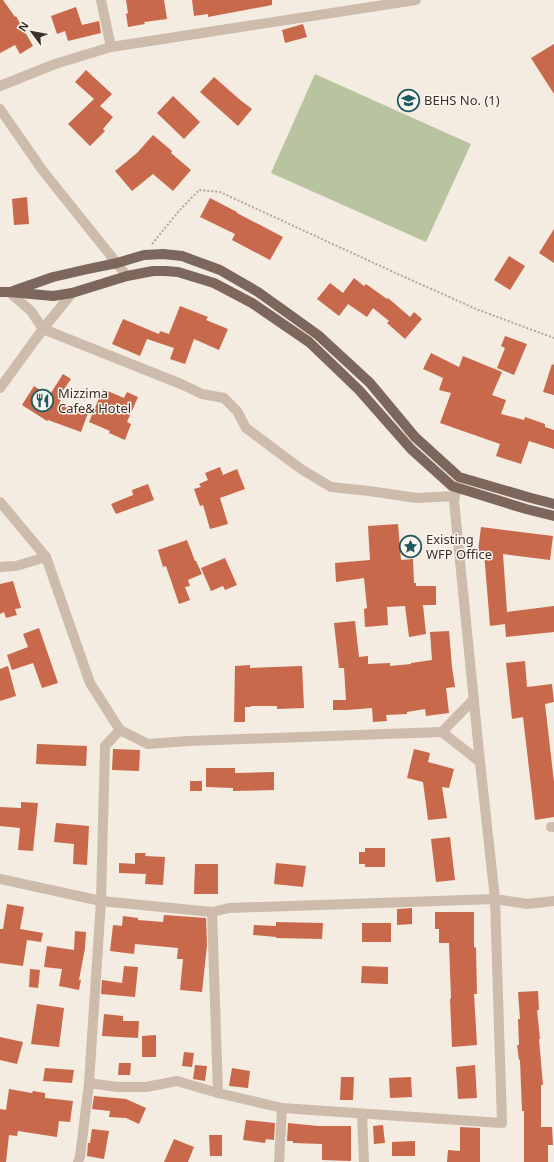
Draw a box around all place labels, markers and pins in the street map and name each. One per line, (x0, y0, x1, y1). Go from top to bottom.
school or university icon: BEHS No. (1) (395, 87, 421, 113)
place label: BEHS No. (1) (424, 91, 500, 109)
place label: Mizzima Cafe& Hotel (58, 384, 131, 417)
restaurant icon: Mizzima Cafe& Hotel (29, 387, 55, 413)
place label: Existing WFP Office (426, 530, 492, 563)
place icon: Existing WFP Office (397, 533, 423, 559)

